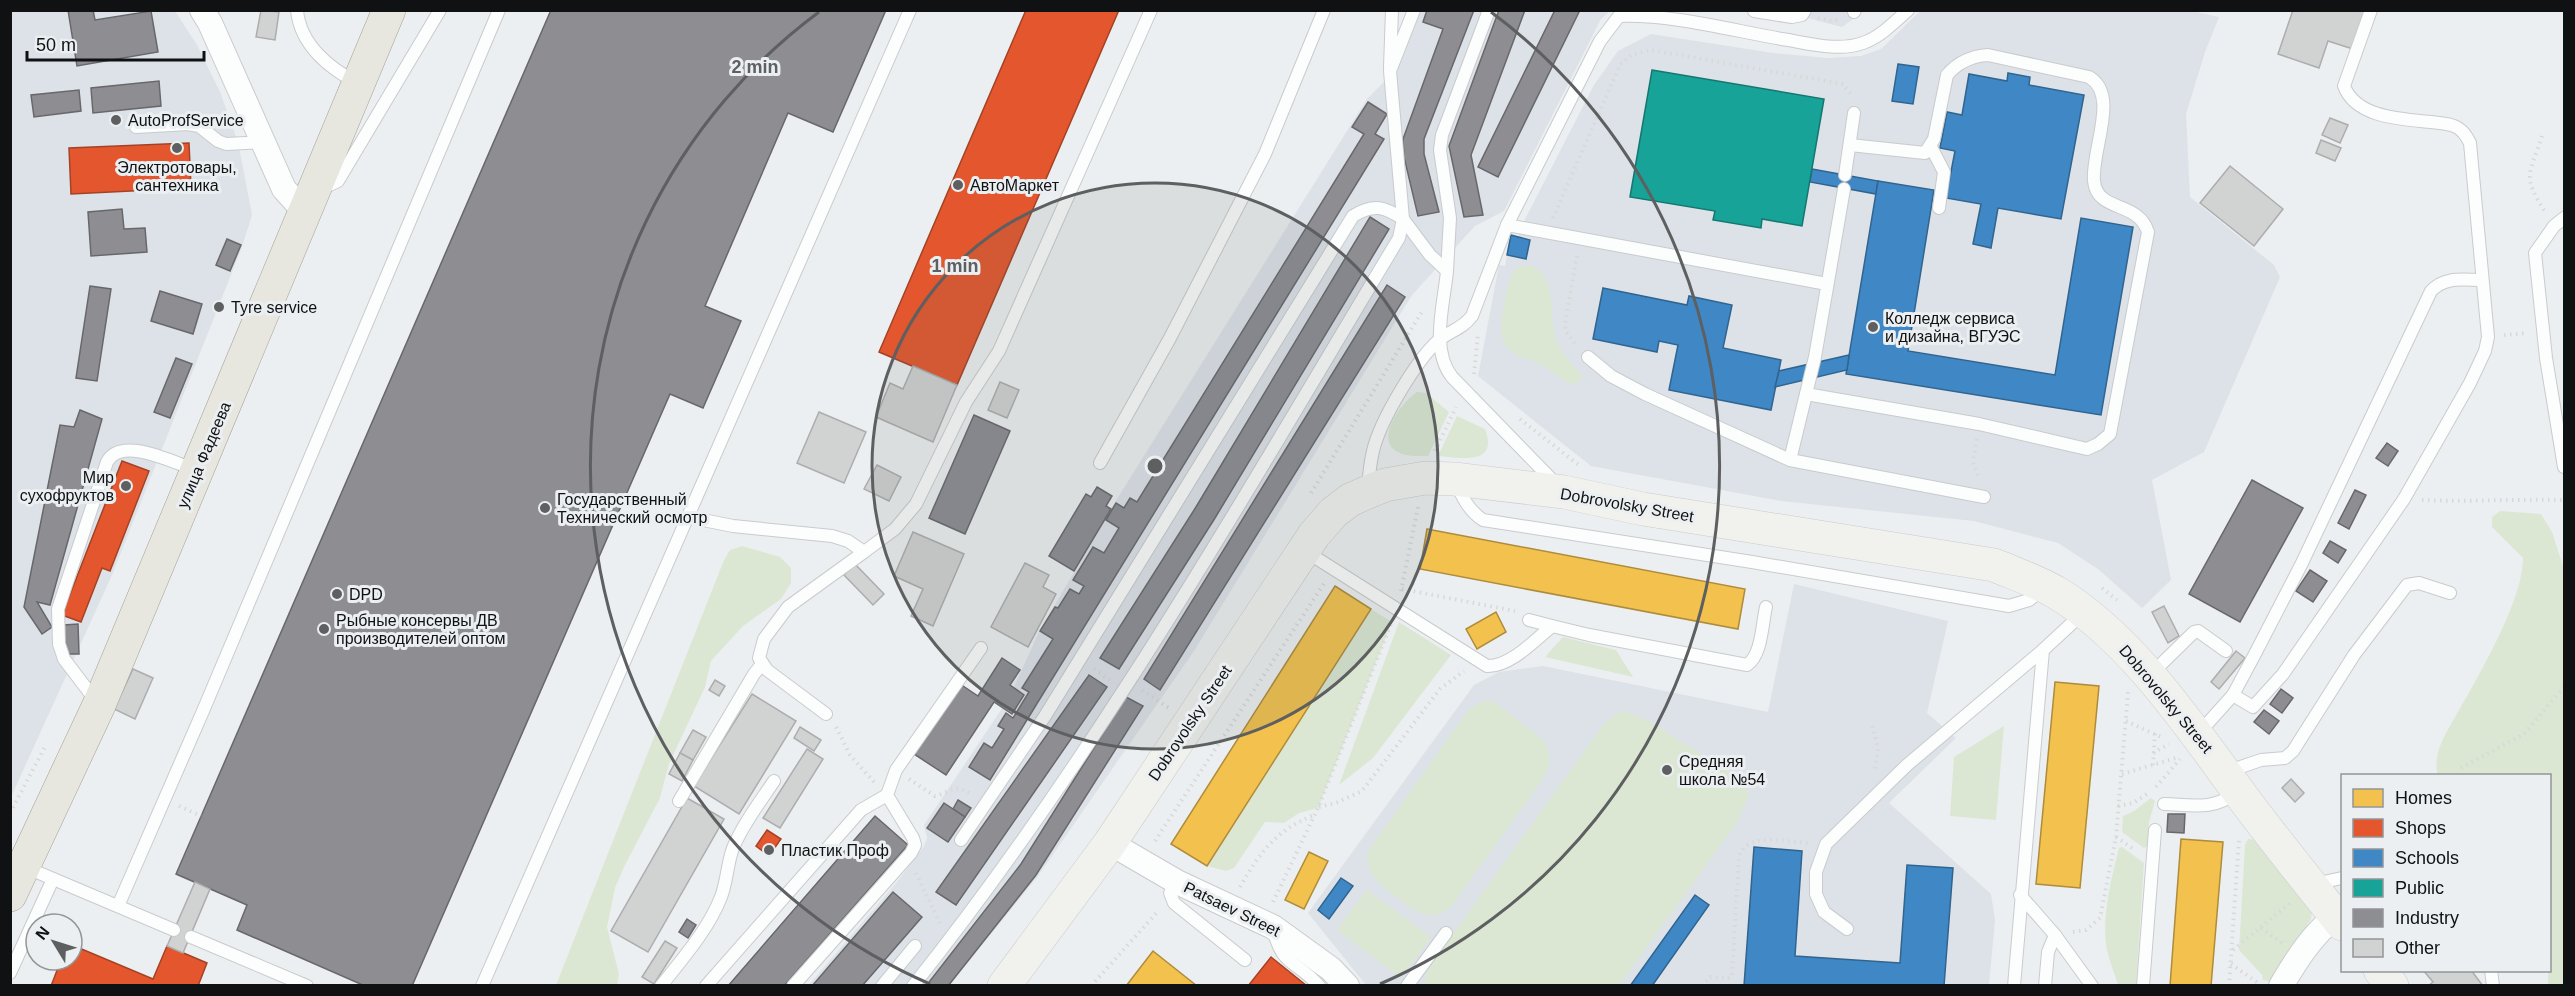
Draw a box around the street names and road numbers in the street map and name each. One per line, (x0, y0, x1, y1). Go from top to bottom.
street label: улица Фадеева (174, 399, 234, 511)
street label: Dobrovolsky Street (1559, 485, 1696, 525)
street label: Dobrovolsky Street (2116, 642, 2216, 757)
street label: Dobrovolsky Street (1145, 662, 1235, 784)
street label: Patsaev Street (1181, 878, 1283, 940)

